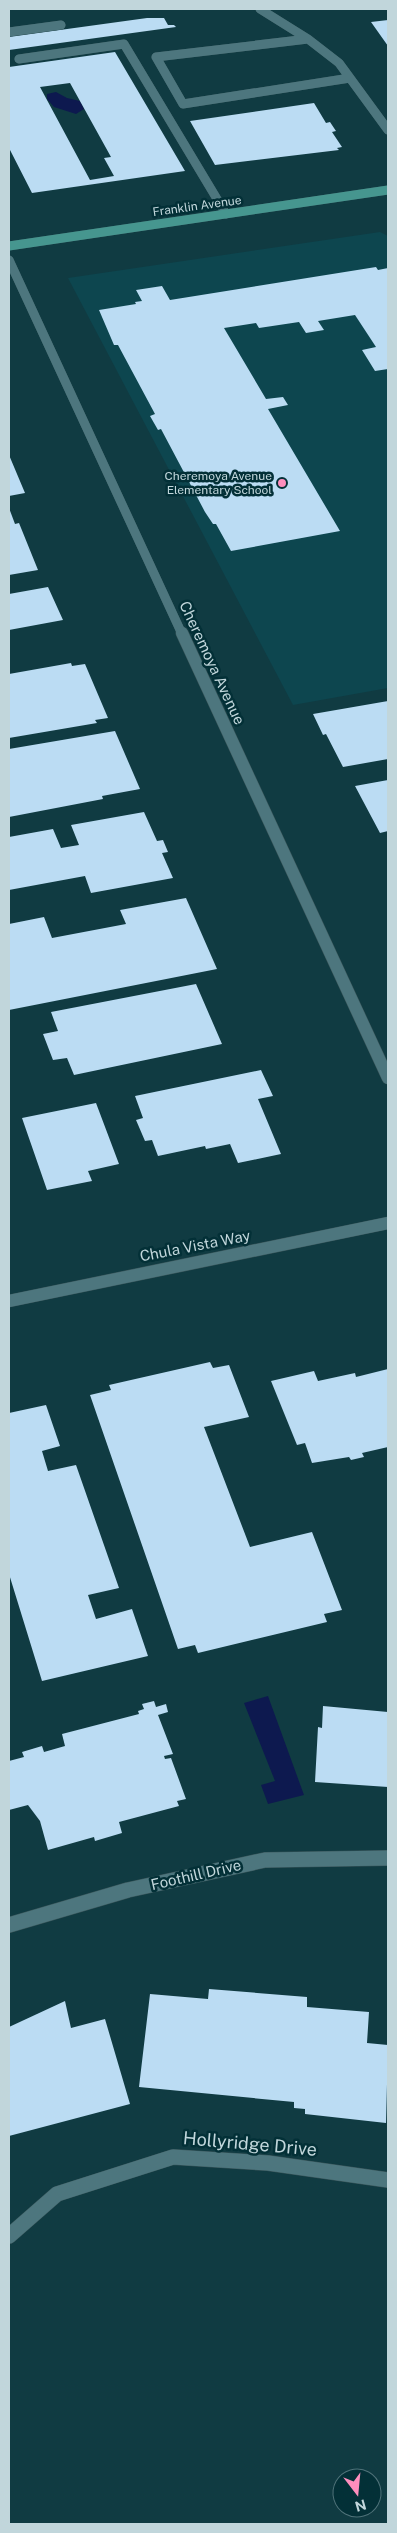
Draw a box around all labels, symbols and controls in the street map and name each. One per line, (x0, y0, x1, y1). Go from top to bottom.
street label: Franklin Avenue (152, 193, 243, 219)
place label: Cheremoya Avenue Elementary School (165, 469, 272, 497)
marker: Cheremoya Avenue Elementary School (276, 477, 288, 489)
street label: Cheremoya Avenue (176, 598, 249, 727)
street label: Chula Vista Way (138, 1226, 252, 1265)
street label: Foothill Drive (149, 1856, 243, 1893)
street label: Hollyridge Drive (182, 2127, 318, 2160)
north arrow (332, 2468, 382, 2518)
text: N (353, 2496, 368, 2515)

